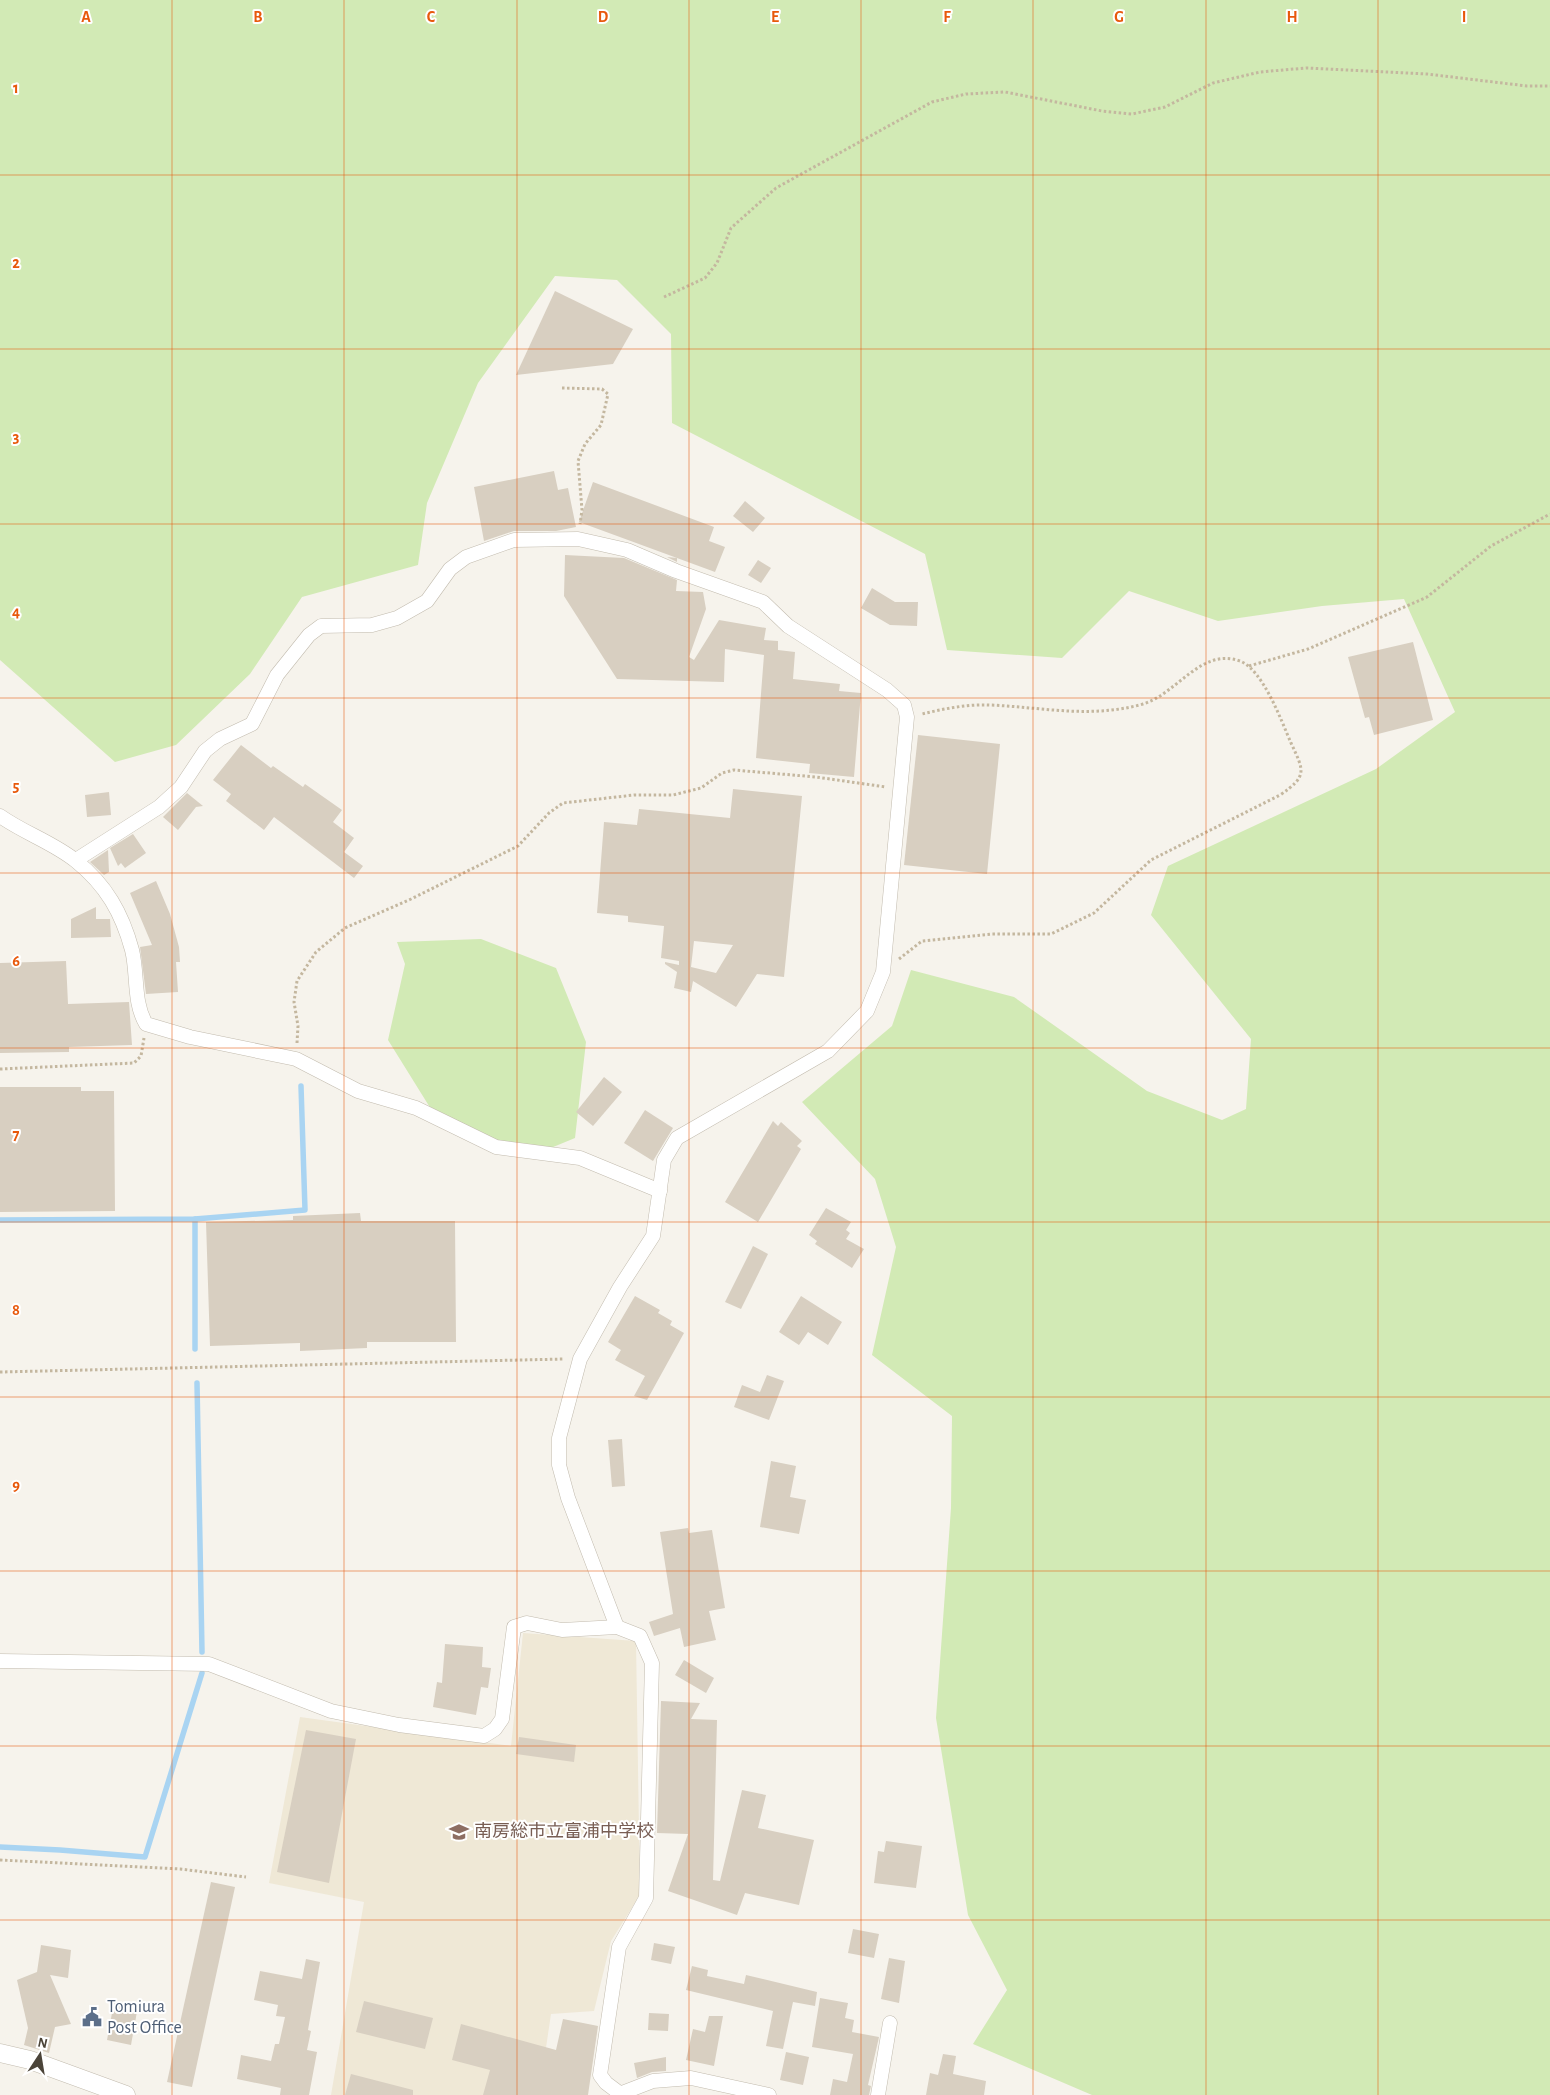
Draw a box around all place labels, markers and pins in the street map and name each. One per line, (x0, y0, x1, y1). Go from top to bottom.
school or university icon: 南房総市立富浦中学校 (448, 1821, 470, 1843)
place label: 南房総市立富浦中学校 (474, 1821, 654, 1841)
place label: Tomiura Post Office (107, 1998, 182, 2037)
public building icon: Tomiura Post Office (81, 2006, 103, 2028)

